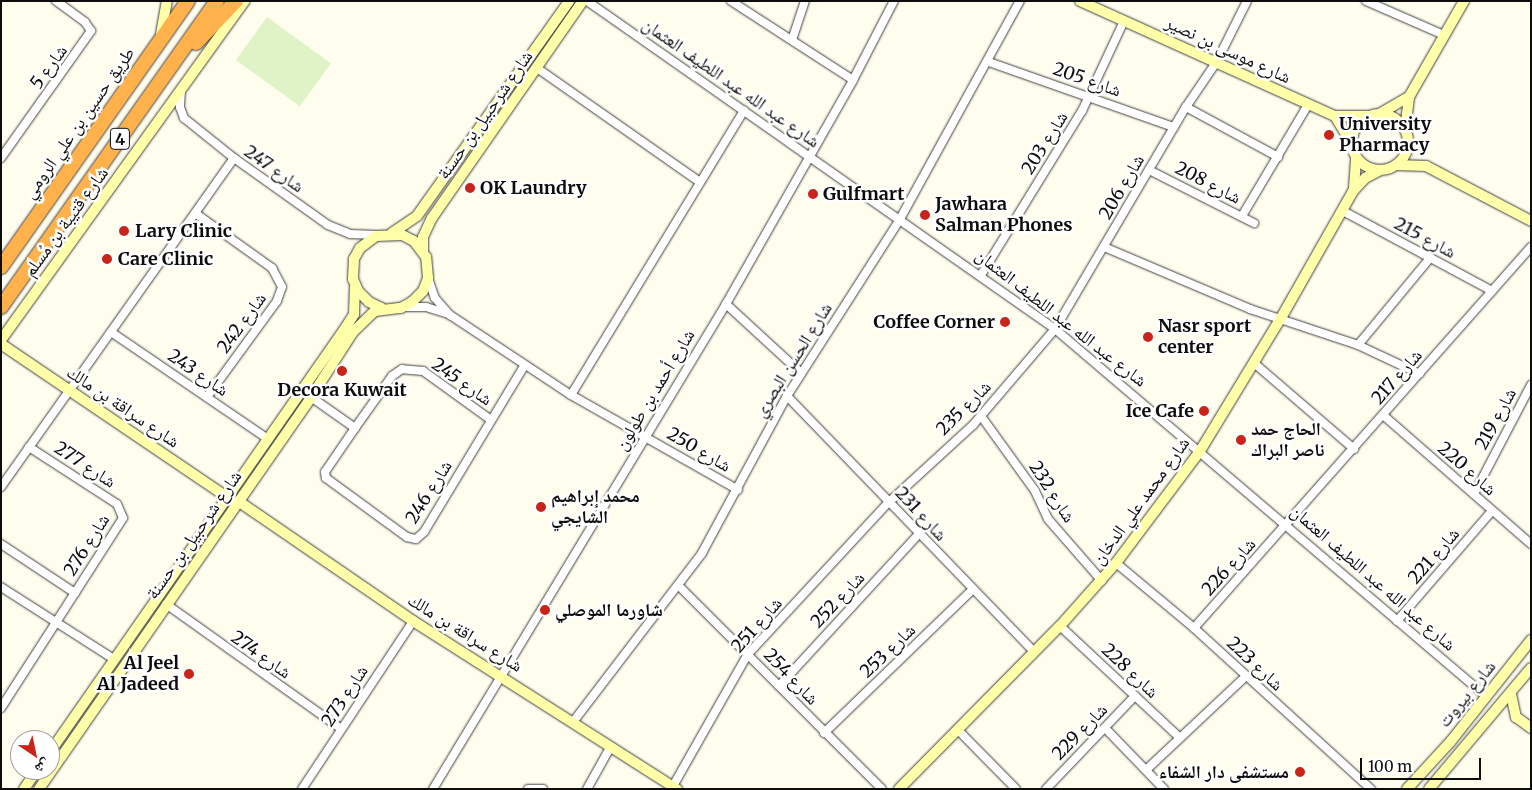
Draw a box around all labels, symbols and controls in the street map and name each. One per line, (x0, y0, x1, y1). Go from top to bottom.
street label: شارع موسى بن نصير (1162, 11, 1294, 89)
street label: شارع عبد الله عبد اللطيف العثمان (638, 13, 824, 153)
street label: شارع 5 (26, 41, 72, 93)
street label: طريق حسين بن علي الرومي (19, 43, 139, 203)
street label: شارع شرحبيل بن حسنة (433, 46, 537, 184)
street label: شارع 205 (1050, 58, 1124, 102)
street label: شارع 203 (1017, 108, 1073, 178)
place label: University Pharmacy (1339, 114, 1431, 156)
road number: 4 (109, 126, 131, 152)
marker: University Pharmacy (1323, 129, 1335, 141)
street label: شارع 247 (240, 141, 308, 197)
street label: شارع 206 (1095, 151, 1149, 223)
street label: شارع 208 (1171, 157, 1245, 209)
street label: شارع قتيبة بن مُسلم (19, 163, 113, 281)
place label: OK Laundry (480, 177, 587, 199)
marker: OK Laundry (464, 182, 476, 194)
place label: Gulfmart (823, 183, 905, 205)
marker: Gulfmart (807, 188, 819, 200)
place label: Jawhara Salman Phones (935, 194, 1072, 236)
marker: Jawhara Salman Phones (919, 209, 931, 221)
street label: شارع 215 (1391, 213, 1459, 263)
place label: Lary Clinic (135, 220, 232, 242)
marker: Lary Clinic (117, 224, 131, 238)
street label: شارع عبد الله عبد اللطيف العثمان (971, 244, 1151, 392)
place label: Care Clinic (118, 248, 213, 270)
marker: Care Clinic (100, 252, 114, 266)
street label: شارع 242 (213, 289, 271, 357)
street label: شارع الحسن البصري (749, 299, 837, 421)
place label: Coffee Corner (874, 311, 995, 333)
marker: Coffee Corner (999, 316, 1011, 328)
place label: Nasr sport center (1158, 316, 1251, 358)
street label: شارع أحمد بن طولون (610, 326, 700, 454)
marker: Nasr sport center (1142, 331, 1154, 343)
street label: شارع 243 (164, 345, 232, 401)
street label: شارع 217 (1367, 345, 1427, 409)
street label: شارع 245 (428, 353, 496, 411)
street label: شارع سراقة بن مالك (62, 361, 184, 453)
marker: Decora Kuwait (336, 365, 348, 377)
street label: شارع 235 (932, 376, 996, 440)
place label: Decora Kuwait (277, 379, 407, 401)
street label: شارع 219 (1471, 384, 1521, 454)
place label: Ice Cafe (1126, 400, 1194, 422)
marker: Ice Cafe (1198, 405, 1210, 417)
place label: الحاج حمد ناصر البراك (1251, 419, 1324, 462)
street label: شارع 250 (663, 423, 735, 477)
street label: شارع محمد علي الدخان (1088, 433, 1194, 569)
marker: الحاج حمد ناصر البراك (1235, 434, 1247, 446)
street label: شارع 277 (50, 437, 120, 493)
street label: شارع 220 (1433, 438, 1501, 500)
street label: شارع 246 (401, 456, 457, 528)
street label: شارع 232 (1024, 457, 1080, 527)
street label: شارع شرحبيل بن حسنة (142, 466, 246, 604)
street label: شارع 231 (891, 482, 951, 546)
place label: محمد إبراهيم الشايجي (551, 486, 640, 528)
street label: شارع عبد الله عبد اللطيف العثمان (1286, 500, 1460, 656)
marker: محمد إبراهيم الشايجي (535, 501, 547, 513)
street label: شارع 276 (60, 510, 114, 580)
street label: شارع 221 (1404, 524, 1464, 588)
street label: شارع 226 (1198, 534, 1260, 600)
street label: شارع 252 (807, 567, 869, 633)
street label: شارع سراقة بن مالك (404, 589, 526, 677)
street label: شارع 251 (727, 593, 787, 657)
place label: شاورما الموصلي (555, 599, 663, 621)
marker: شاورما الموصلي (539, 604, 551, 616)
street label: شارع 253 (856, 619, 920, 683)
street label: شارع 274 (227, 627, 295, 683)
street label: شارع 223 (1222, 633, 1288, 695)
street label: شارع 228 (1097, 639, 1163, 703)
street label: شارع 254 (759, 644, 823, 710)
place label: Al Jeel Al Jadeed (97, 653, 179, 696)
street label: شارع بيروت (1434, 656, 1500, 732)
street label: شارع 273 (317, 661, 373, 731)
marker: Al Jeel Al Jadeed (183, 668, 195, 680)
street label: شارع 229 (1048, 699, 1112, 765)
north arrow (10, 730, 60, 780)
scale bar (1362, 748, 1483, 780)
text: ش (32, 755, 54, 778)
text: 100 m (1368, 757, 1412, 776)
place label: مستشفى دار الشفاء (1159, 761, 1289, 783)
marker: مستشفى دار الشفاء (1293, 765, 1307, 779)

